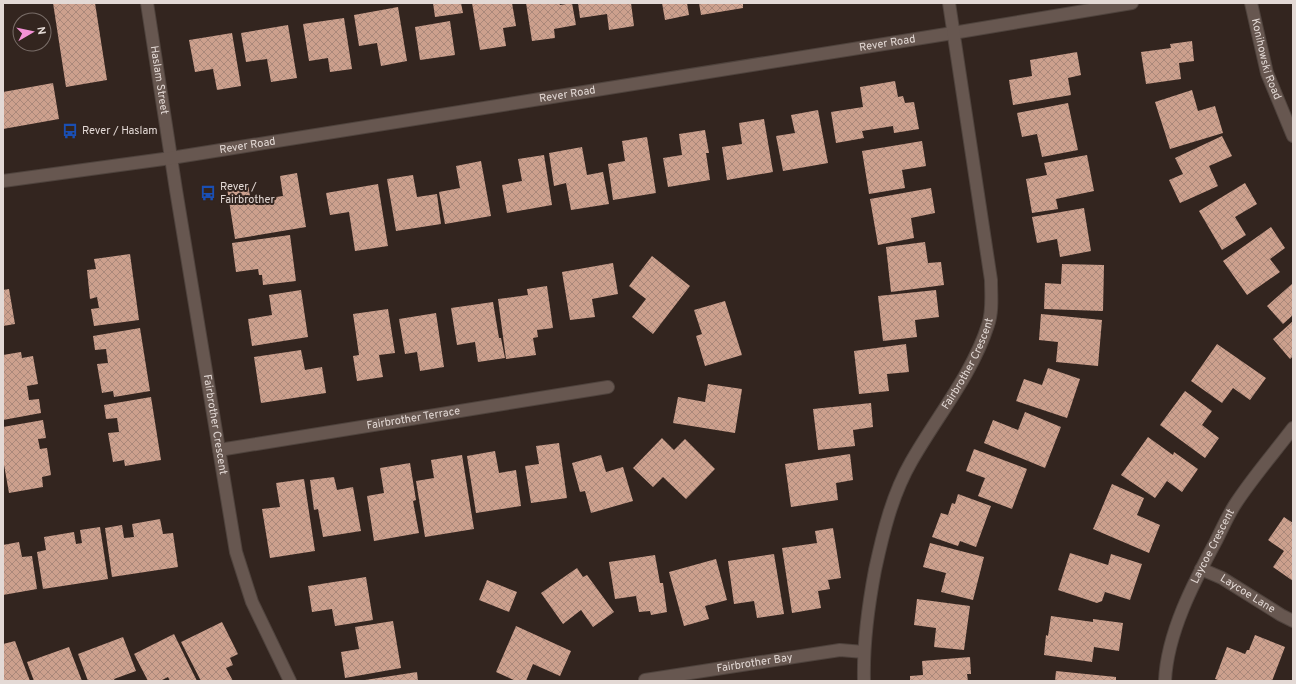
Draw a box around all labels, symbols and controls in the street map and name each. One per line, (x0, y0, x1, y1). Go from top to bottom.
north arrow (12, 12, 52, 52)
street label: Konihowski Road (1248, 17, 1284, 102)
text: N (33, 26, 48, 36)
street label: Rever Road (858, 32, 916, 55)
street label: Haslam Street (147, 45, 171, 115)
street label: Rever Road (538, 83, 597, 106)
bus stop icon: Rever / Haslam (61, 122, 79, 140)
place label: Rever / Haslam (82, 124, 158, 138)
street label: Rever Road (218, 134, 277, 157)
place label: Rever / Fairbrother (220, 180, 276, 207)
bus stop icon: Rever / Fairbrother (199, 184, 217, 202)
street label: Fairbrother Crescent (939, 317, 997, 412)
street label: Fairbrother Crescent (200, 373, 230, 476)
street label: Fairbrother Terrace (366, 404, 461, 433)
street label: Laycoe Crescent (1188, 507, 1238, 586)
street label: Laycoe Lane (1217, 571, 1278, 617)
street label: Fairbrother Bay (716, 650, 794, 676)

